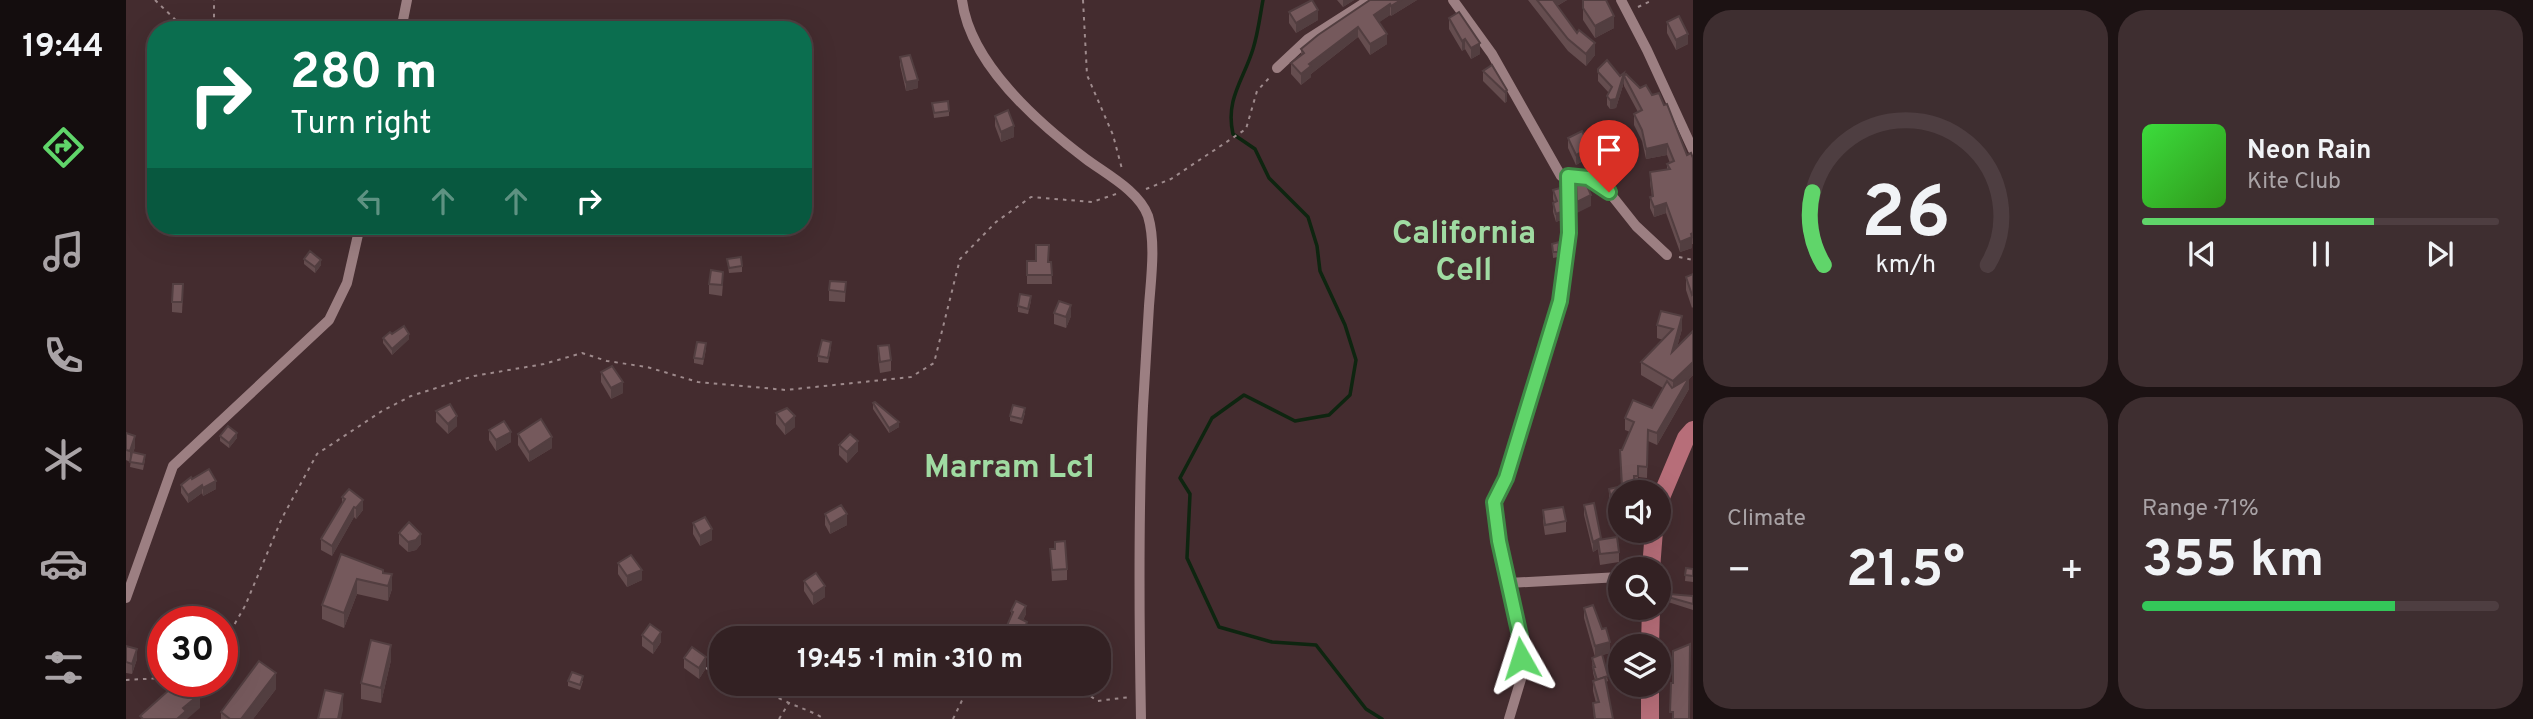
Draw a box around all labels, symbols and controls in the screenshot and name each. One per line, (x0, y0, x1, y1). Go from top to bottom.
text: 19:44 (22, 28, 104, 68)
text: 280 m (290, 44, 437, 106)
icon: right (175, 49, 266, 140)
text: Turn right (290, 105, 432, 145)
pin (1579, 120, 1639, 192)
icon: directions (39, 123, 88, 172)
icon: arrive (1590, 131, 1628, 169)
text: Neon Rain (2247, 135, 2372, 168)
text: Kite Club (2247, 168, 2341, 197)
text: 26 (1861, 171, 1950, 263)
icon: left (351, 182, 389, 220)
icon: ahead (424, 182, 462, 220)
icon: ahead (497, 182, 535, 220)
icon: right (570, 182, 608, 220)
district label: California Cell (1392, 215, 1536, 292)
icon: music (39, 227, 88, 276)
icon: previous (2183, 235, 2221, 273)
icon: pause (2302, 235, 2340, 273)
icon: next (2421, 235, 2459, 273)
text: km/h (1875, 250, 1936, 282)
icon: phone (39, 331, 88, 380)
icon: climate (39, 435, 88, 484)
district label: Marram Lc1 (924, 449, 1096, 489)
map controls (1608, 480, 1671, 697)
button: sound (1608, 480, 1671, 543)
text: Range · 71% (2142, 495, 2259, 524)
text: Climate (1727, 505, 1806, 534)
text: 355 km (2142, 529, 2324, 595)
icon: car (39, 539, 88, 588)
text: 21.5° (1846, 539, 1965, 605)
text: − (1727, 548, 1752, 597)
text: + (2059, 548, 2084, 597)
button: search (1608, 557, 1671, 620)
speed limit sign: 30 (147, 606, 238, 697)
position arrow (1484, 621, 1558, 695)
button: layers (1608, 634, 1671, 697)
icon: filters (39, 643, 88, 692)
text: 19:45 · 1 min · 310 m (797, 644, 1023, 677)

